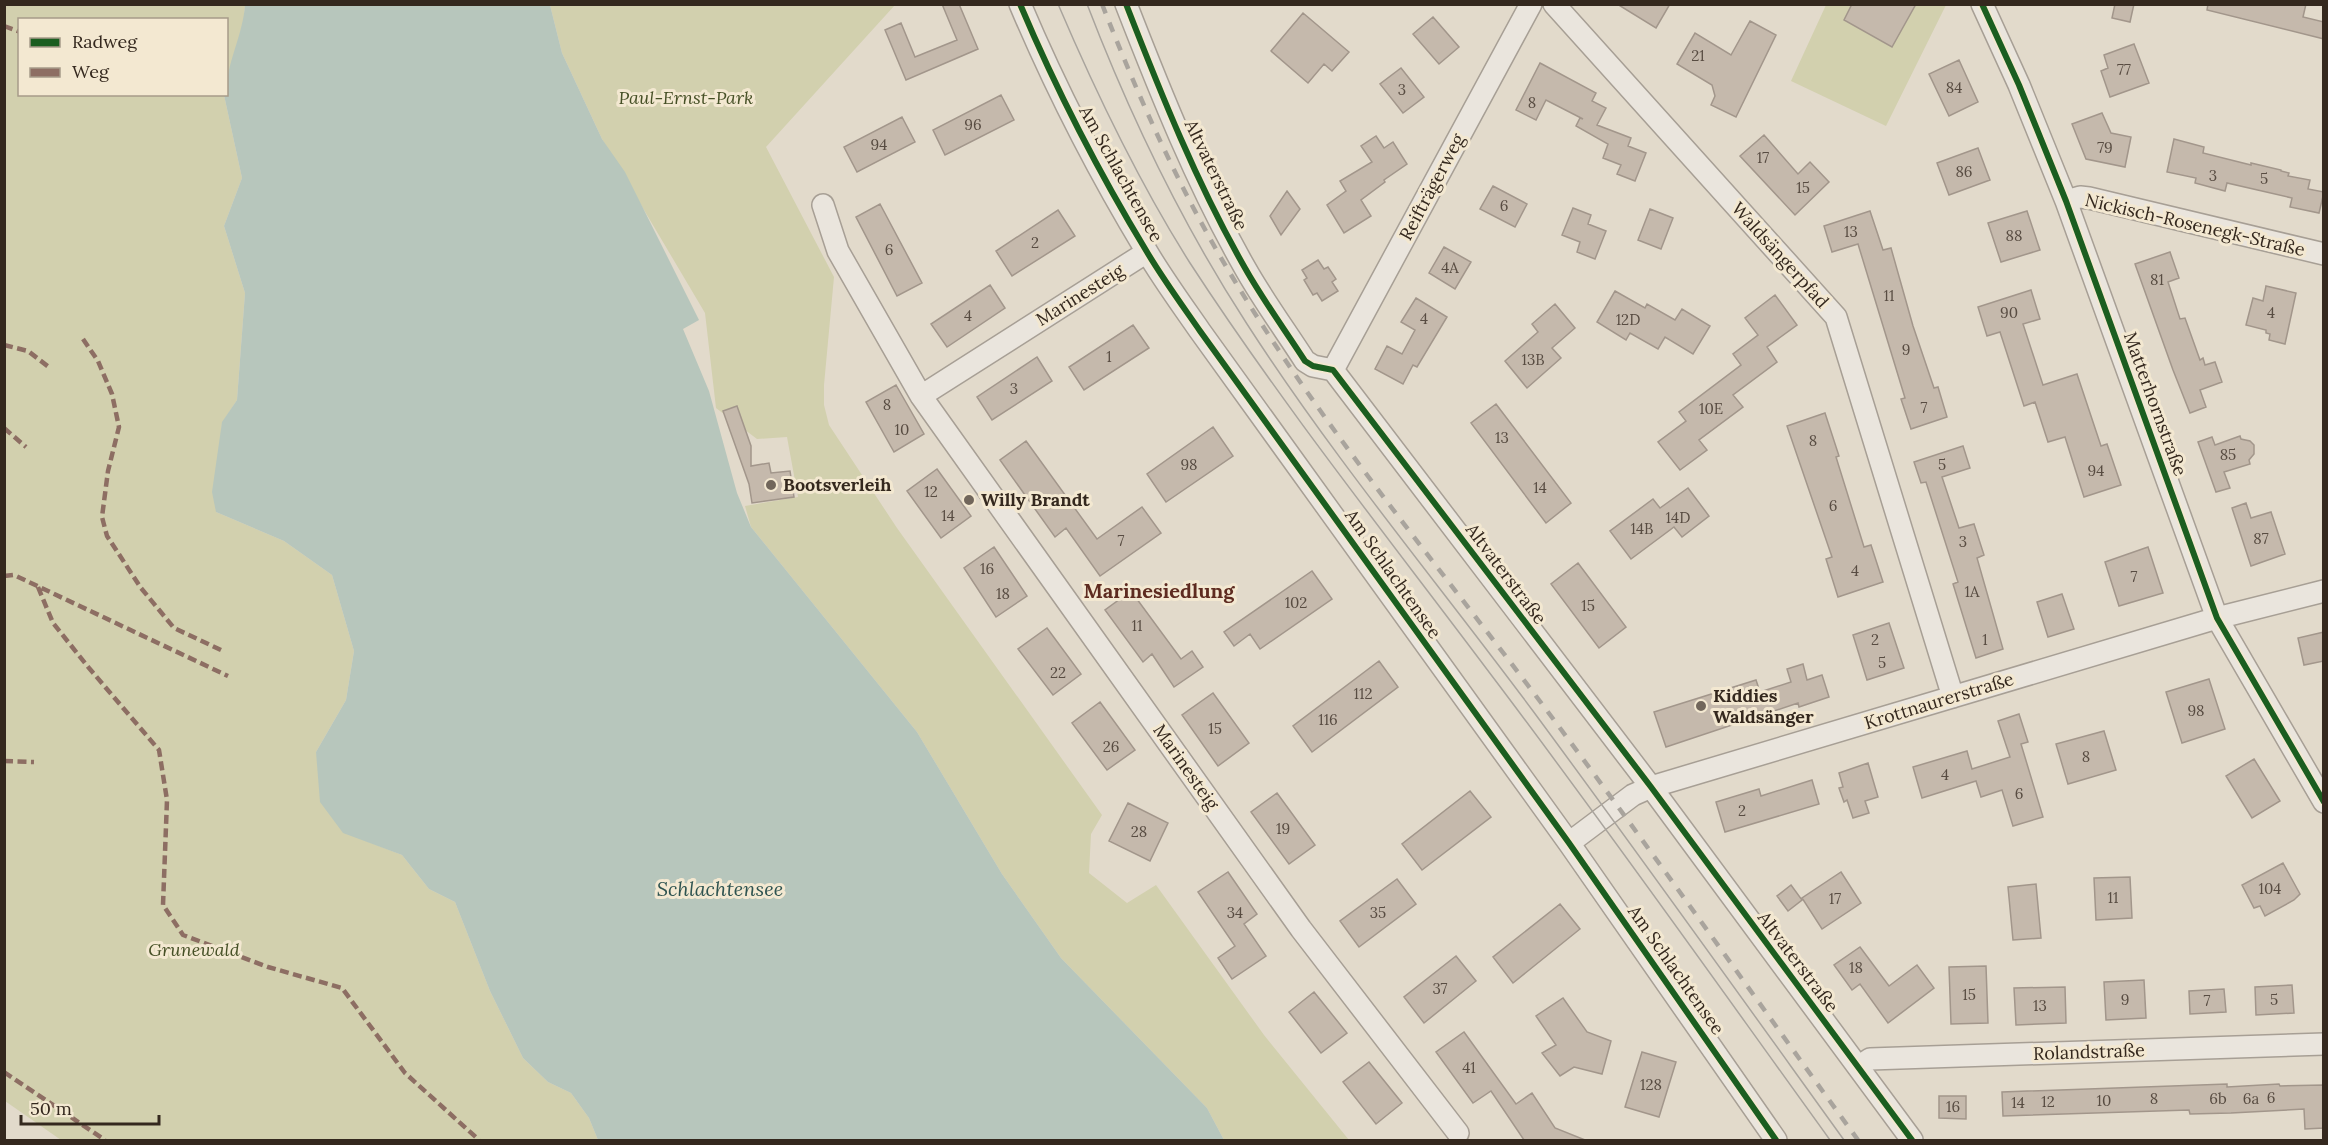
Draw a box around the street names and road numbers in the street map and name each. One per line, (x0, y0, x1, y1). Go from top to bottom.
street label: Am Schlachtensee (1074, 101, 1169, 246)
street label: Altvaterstraße (1179, 115, 1253, 234)
street label: Reifträgerweg (1394, 128, 1470, 244)
street label: Nickisch-Rosenegk-Straße (2083, 188, 2308, 261)
street label: Waldsängerpfad (1727, 197, 1834, 313)
street label: Marinesteig (1031, 258, 1129, 331)
street label: Matterhornstraße (2119, 329, 2192, 479)
street label: Am Schlachtensee (1340, 504, 1447, 643)
street label: Altvaterstraße (1460, 518, 1552, 629)
street label: Krottnaurerstraße (1861, 667, 2017, 734)
street label: Marinesteig (1148, 719, 1225, 815)
street label: Am Schlachtensee (1623, 900, 1730, 1039)
street label: Altvaterstraße (1752, 906, 1844, 1017)
street label: Rolandstraße (2033, 1038, 2146, 1065)

